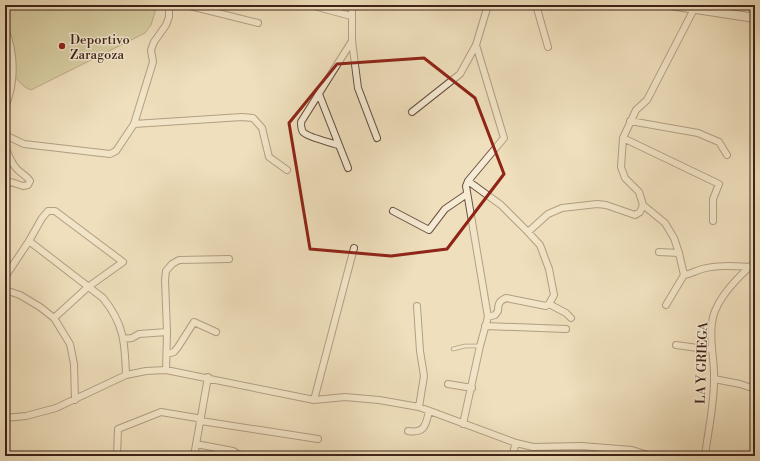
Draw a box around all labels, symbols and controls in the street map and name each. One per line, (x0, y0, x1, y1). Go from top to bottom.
place label: Deportivo Zaragoza (70, 32, 130, 63)
marker: Deportivo Zaragoza (57, 41, 67, 51)
street label: LA Y GRIEGA (693, 321, 711, 404)

